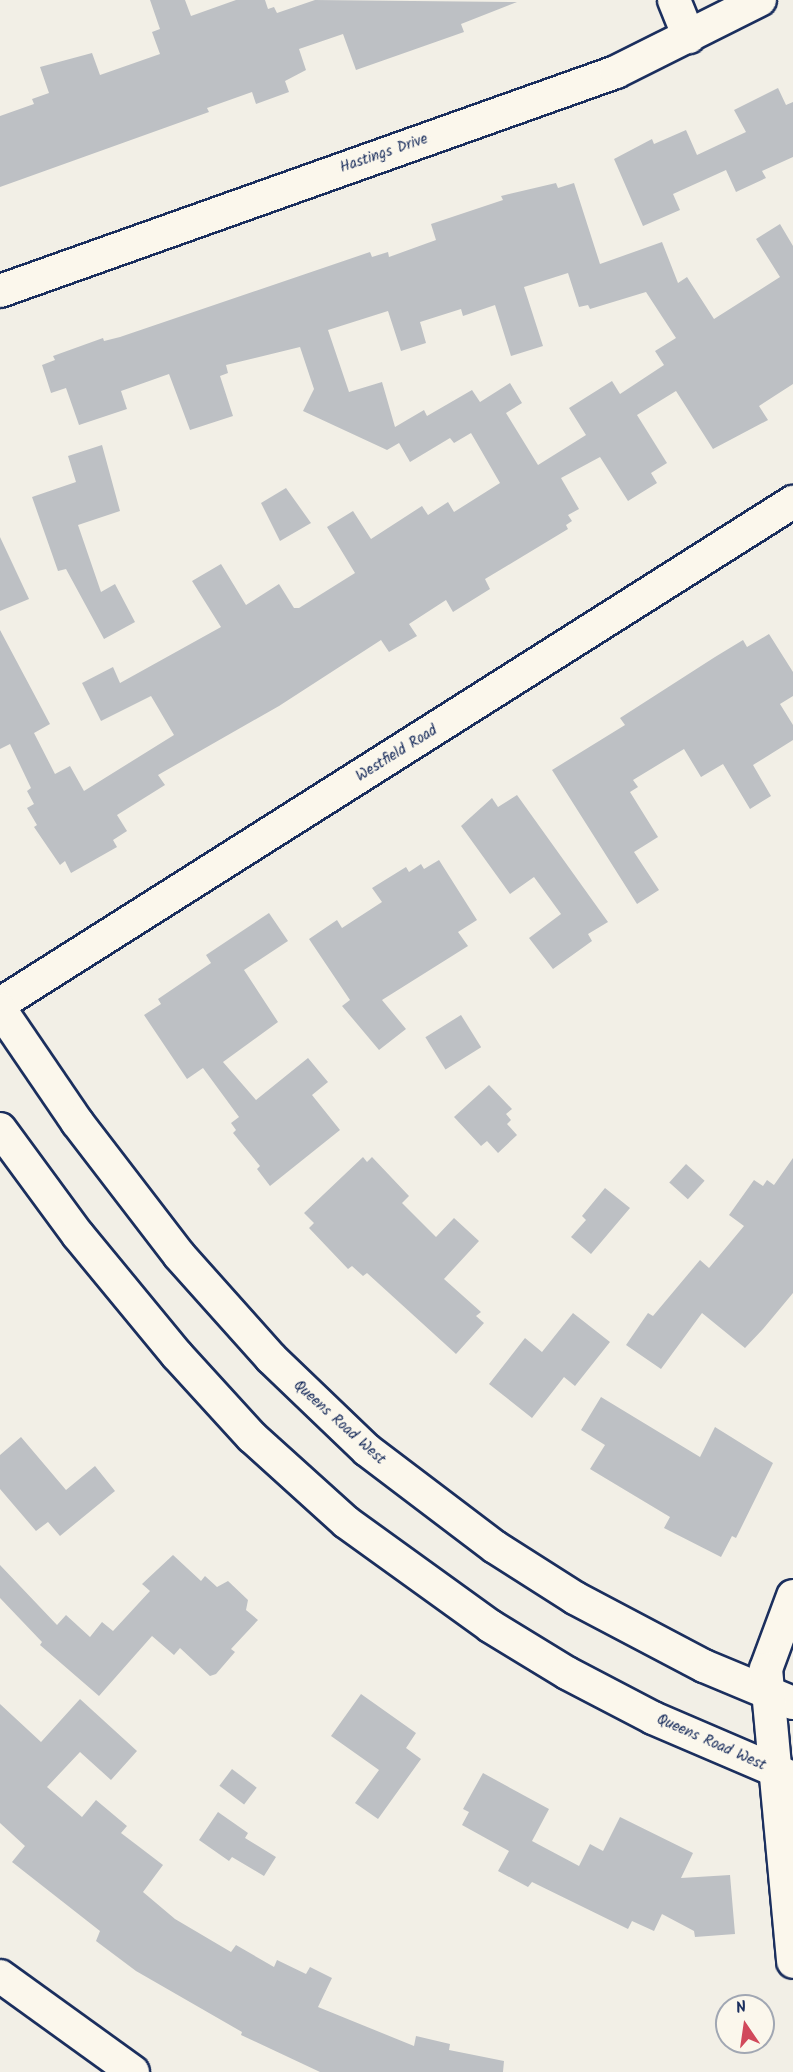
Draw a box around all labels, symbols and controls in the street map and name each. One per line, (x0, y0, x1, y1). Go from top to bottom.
street label: Hastings Drive (338, 131, 430, 177)
street label: Westfield Road (353, 722, 441, 786)
street label: Queens Road West (289, 1377, 389, 1469)
street label: Queens Road West (654, 1711, 768, 1775)
north arrow (715, 1994, 775, 2054)
text: N (734, 1995, 749, 2021)

